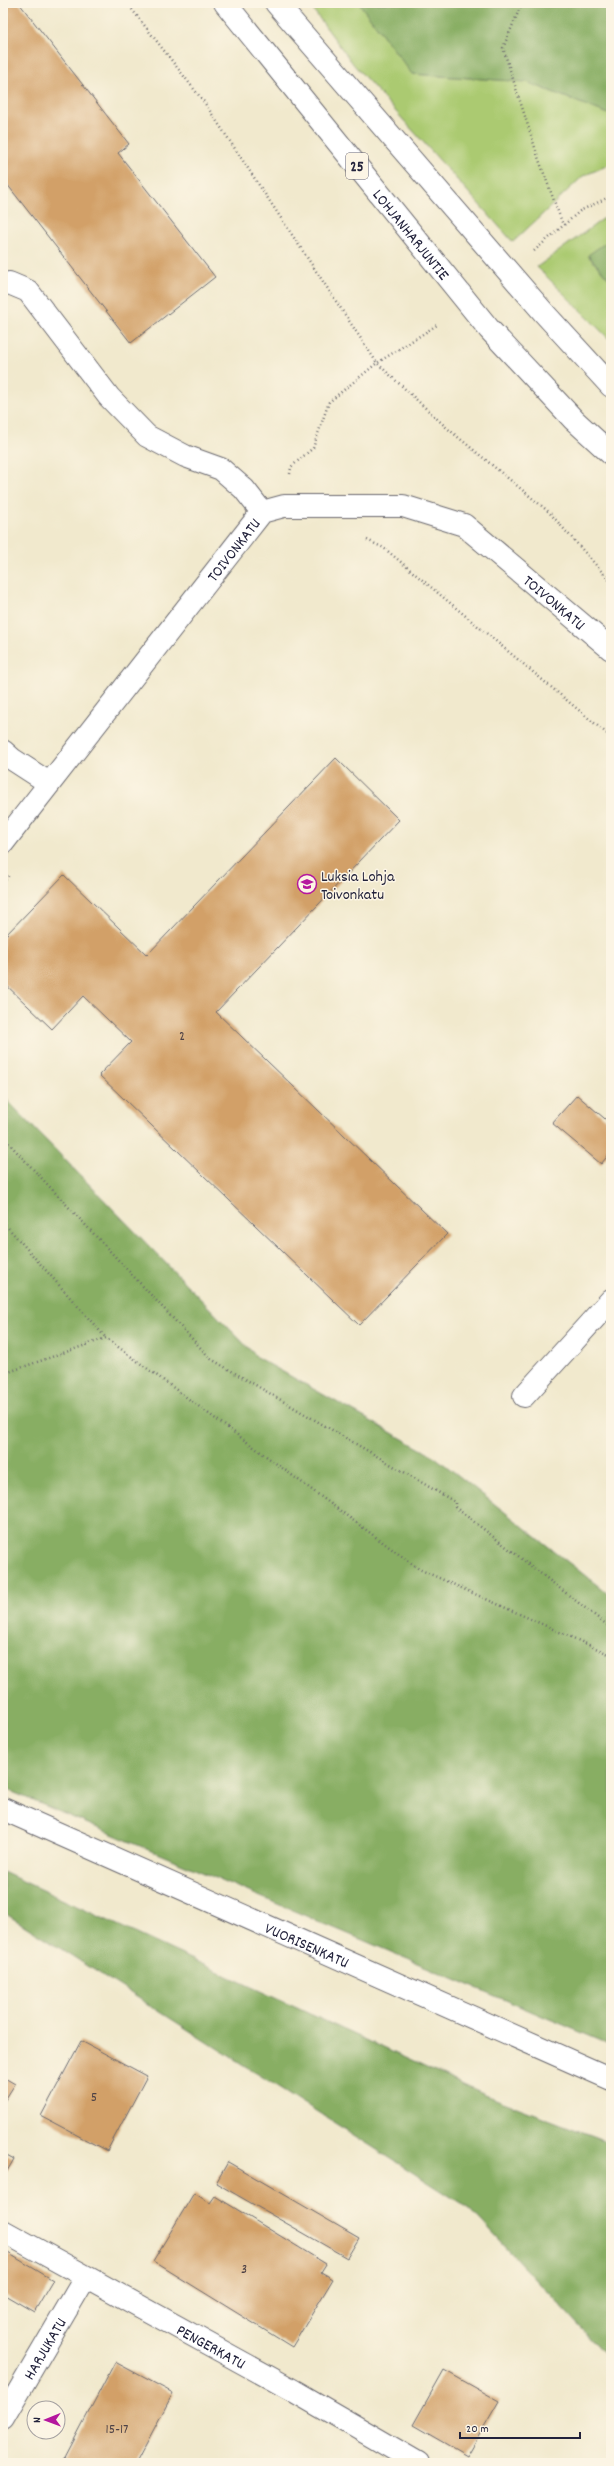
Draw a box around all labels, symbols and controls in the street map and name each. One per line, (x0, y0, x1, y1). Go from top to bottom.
road number: 25 (346, 153, 368, 179)
street label: LOHJANHARJUNTIE (366, 185, 454, 286)
street label: TOIVONKATU (202, 514, 267, 588)
street label: TOIVONKATU (517, 570, 590, 637)
place label: Luksia Lohja Toivonkatu (321, 866, 395, 907)
school or university icon: Luksia Lohja Toivonkatu (296, 873, 318, 895)
house number: 2 (179, 1027, 185, 1047)
street label: VUORISENKATU (261, 1918, 352, 1975)
house number: 5 (91, 2088, 97, 2108)
house number: 3 (241, 2260, 247, 2280)
street label: HARJUKATU (19, 2314, 73, 2385)
street label: PENGERKATU (172, 2320, 249, 2376)
north arrow (26, 2400, 66, 2440)
scale bar (460, 2414, 580, 2440)
text: N (30, 2417, 46, 2423)
house number: 15-17 (106, 2420, 128, 2440)
text: 20 m (466, 2421, 489, 2438)

